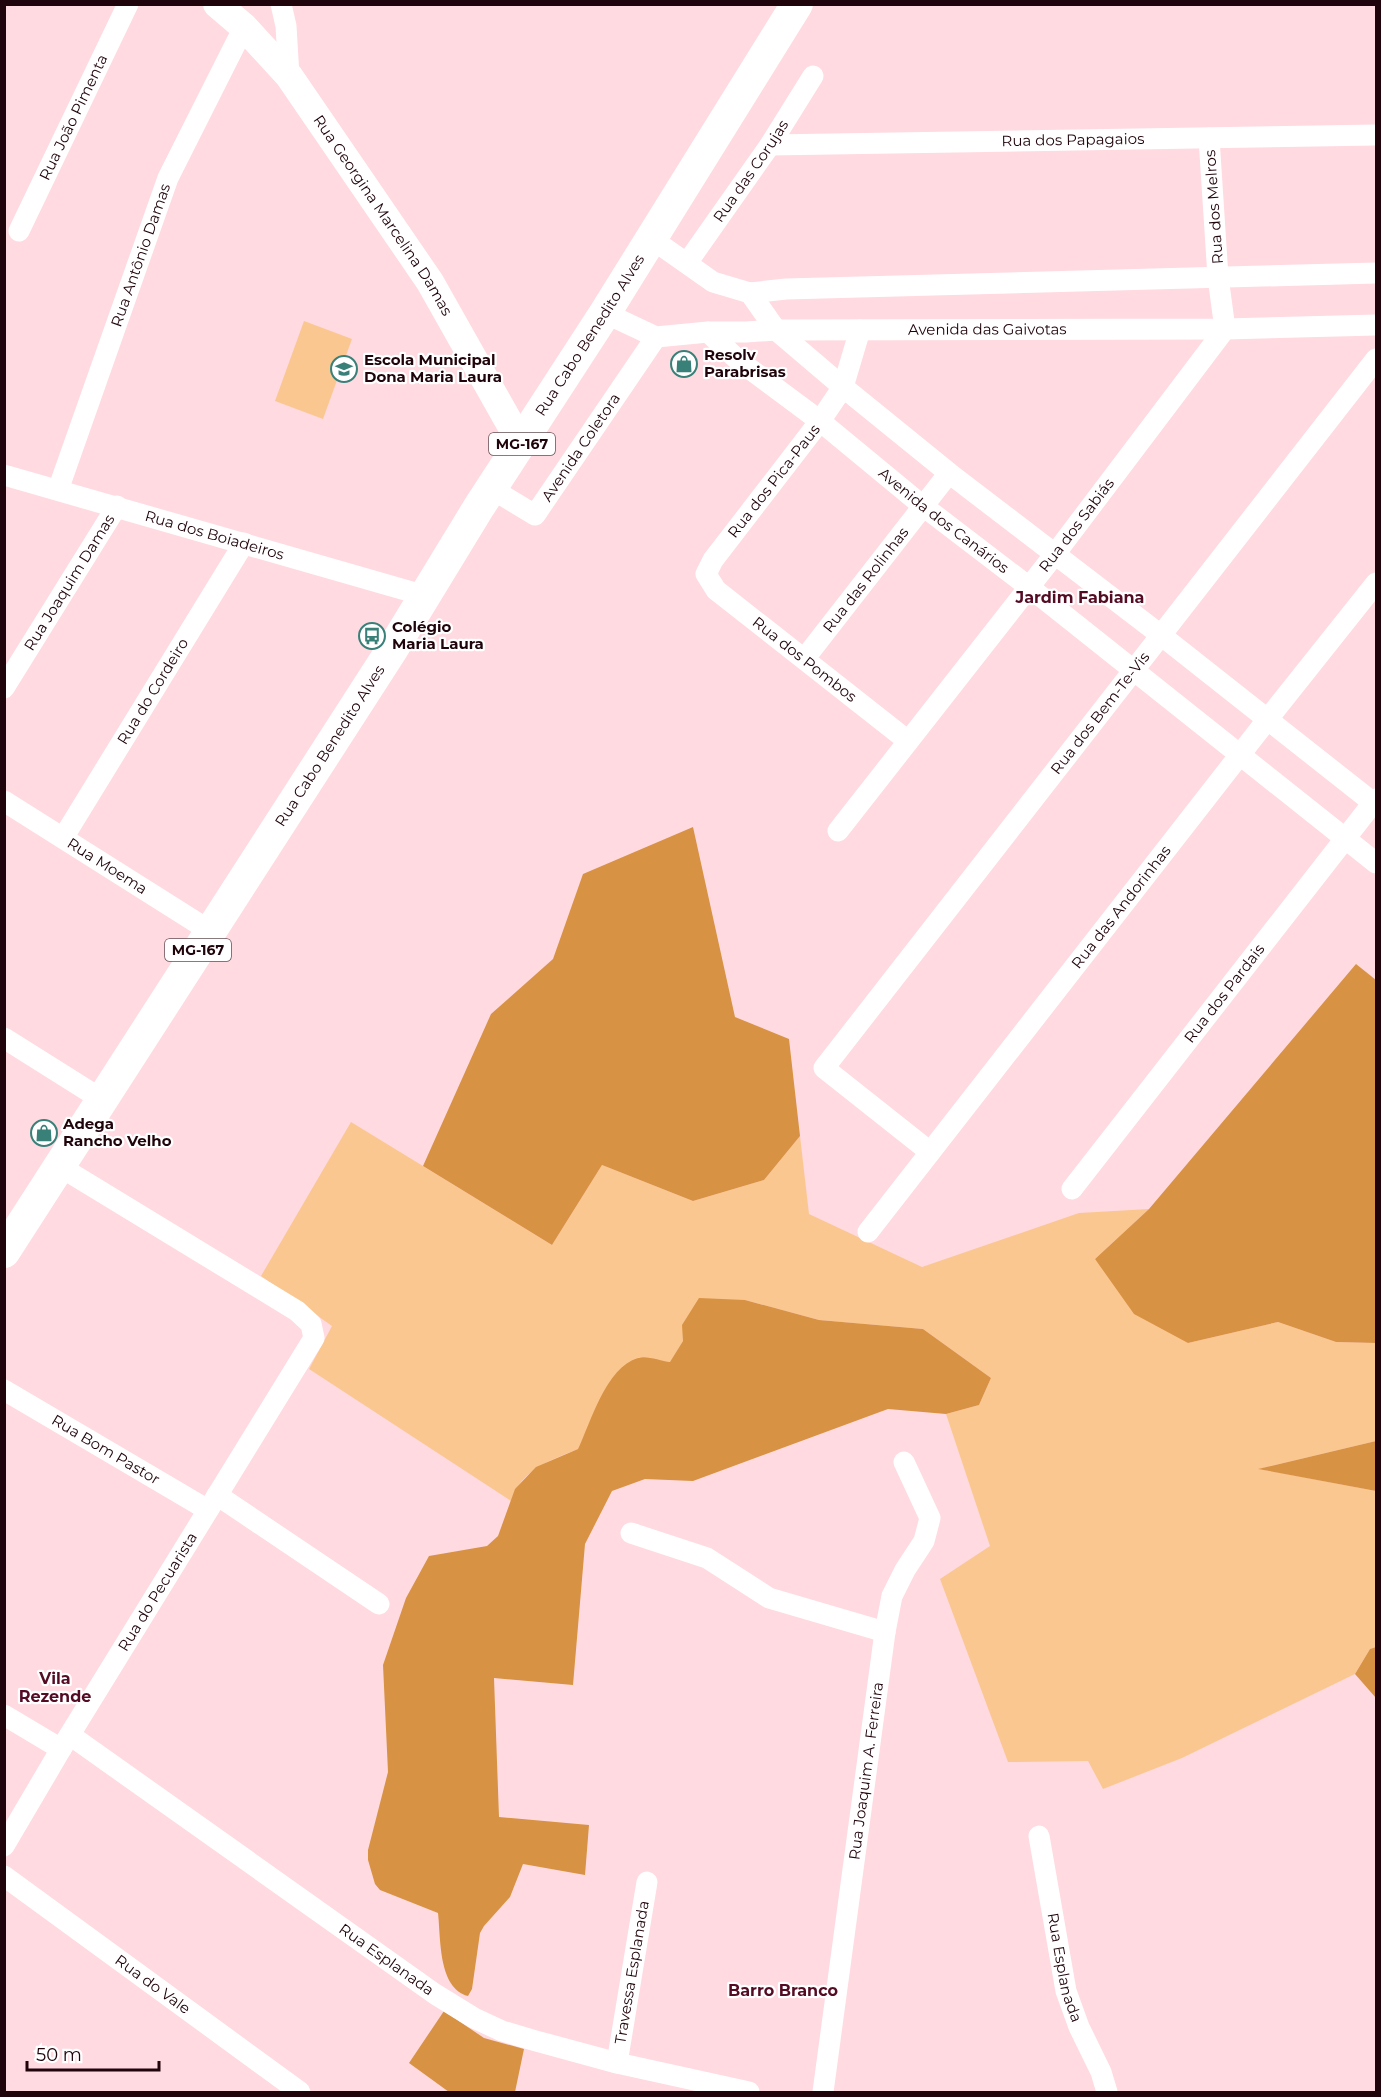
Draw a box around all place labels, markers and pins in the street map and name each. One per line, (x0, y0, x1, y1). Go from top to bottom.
place label: Resolv Parabrisas (704, 345, 786, 381)
shop icon: Resolv Parabrisas (669, 349, 699, 379)
place label: Escola Municipal Dona Maria Laura (364, 350, 502, 386)
school or university icon: Escola Municipal Dona Maria Laura (329, 354, 359, 384)
place label: Colégio Maria Laura (392, 617, 484, 653)
bus stop icon: Colégio Maria Laura (357, 621, 387, 651)
place label: Adega Rancho Velho (62, 1114, 172, 1150)
shop icon: Adega Rancho Velho (29, 1118, 59, 1148)

